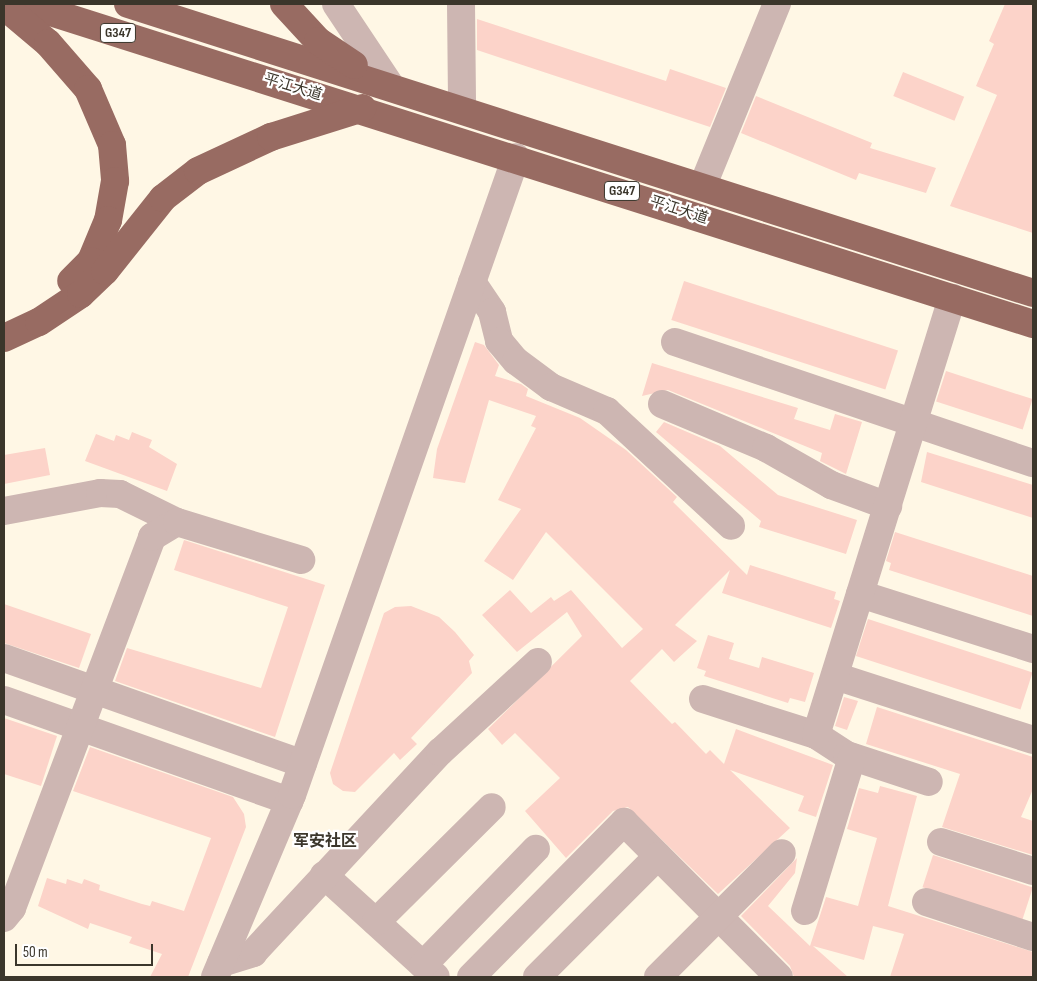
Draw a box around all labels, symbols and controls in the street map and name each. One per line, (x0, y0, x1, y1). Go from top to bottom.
road number: G347 (99, 22, 137, 44)
street label: 平江大道 (262, 70, 324, 104)
road number: G347 (603, 180, 641, 202)
street label: 平江大道 (648, 192, 710, 228)
district label: 军安社区 (293, 832, 357, 852)
scale bar (18, 934, 155, 966)
text: 50 m (23, 943, 48, 962)

